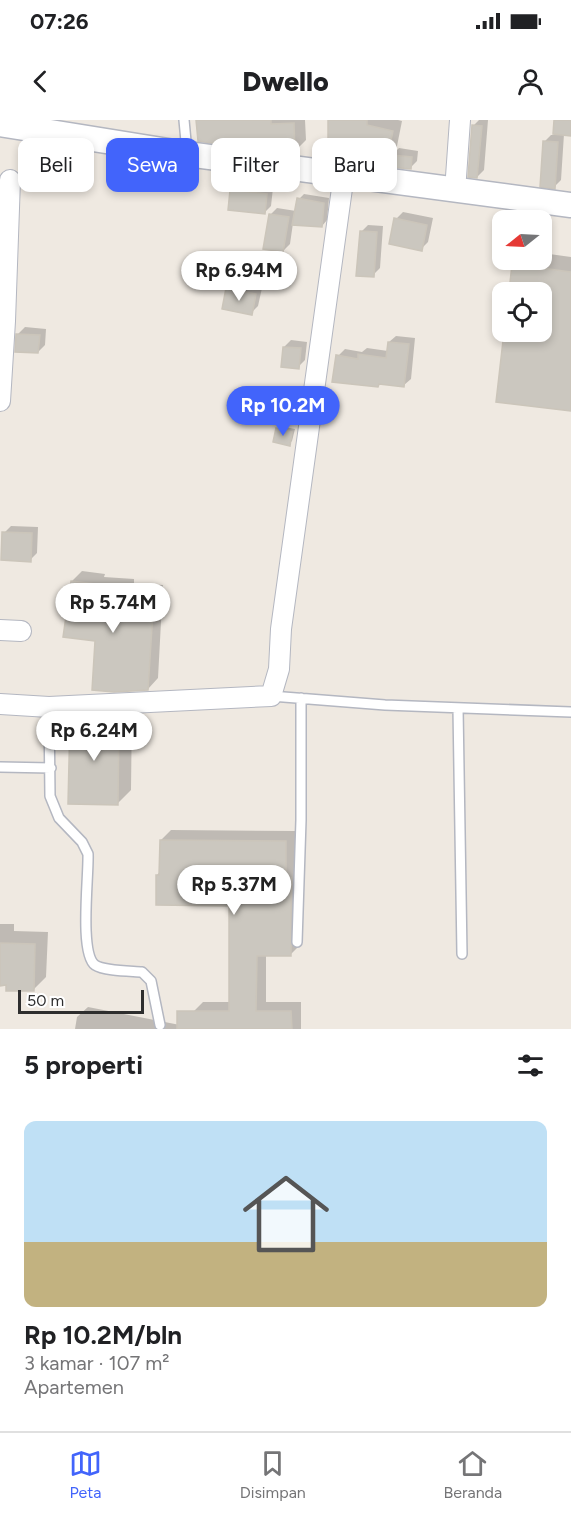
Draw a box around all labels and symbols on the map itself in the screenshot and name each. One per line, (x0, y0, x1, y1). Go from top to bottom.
north arrow (492, 210, 552, 270)
pin: Rp 6.94M (177, 251, 301, 302)
pin: Rp 10.2M (221, 386, 345, 437)
pin: Rp 5.74M (51, 583, 175, 634)
pin: Rp 6.24M (32, 711, 156, 762)
pin: Rp 5.37M (172, 865, 296, 916)
scale bar (18, 987, 144, 1014)

